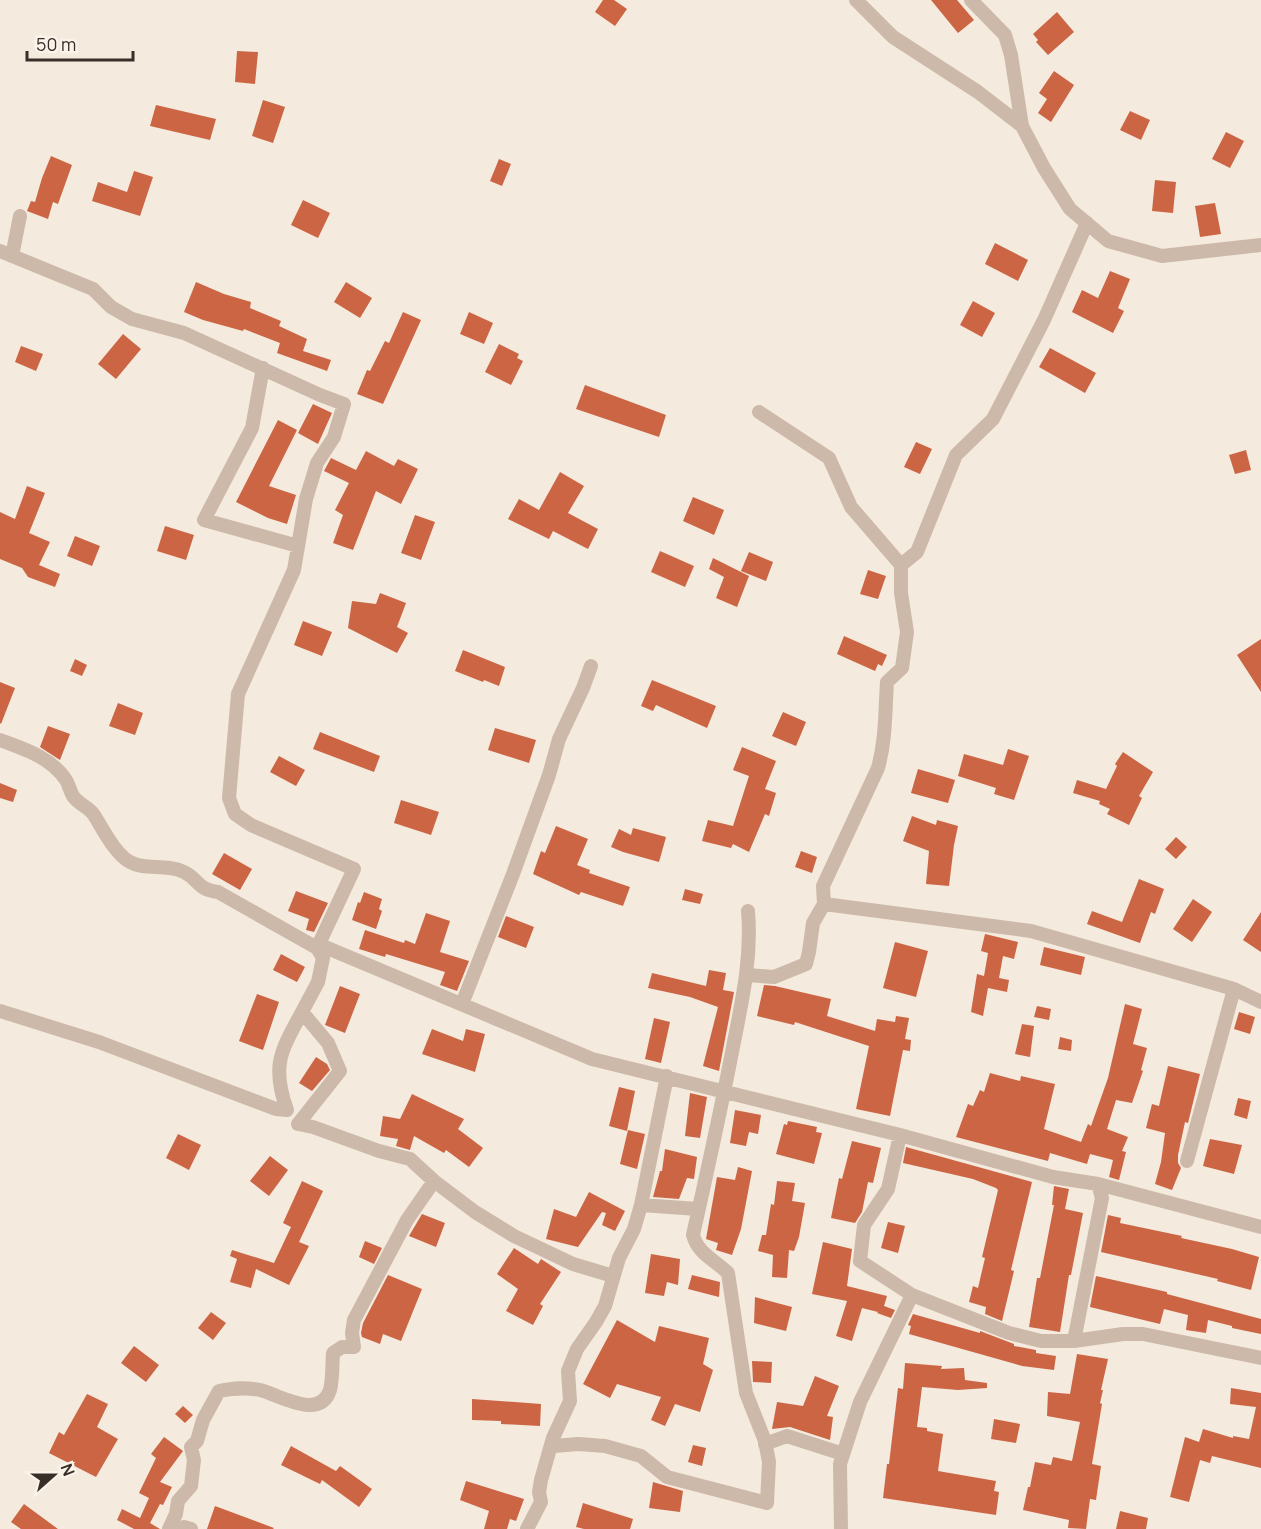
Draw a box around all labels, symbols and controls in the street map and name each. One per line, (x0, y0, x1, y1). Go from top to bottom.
scale bar (27, 24, 134, 62)
text: 50 m (36, 32, 76, 56)
north arrow (24, 1445, 84, 1505)
text: N (56, 1460, 80, 1479)

